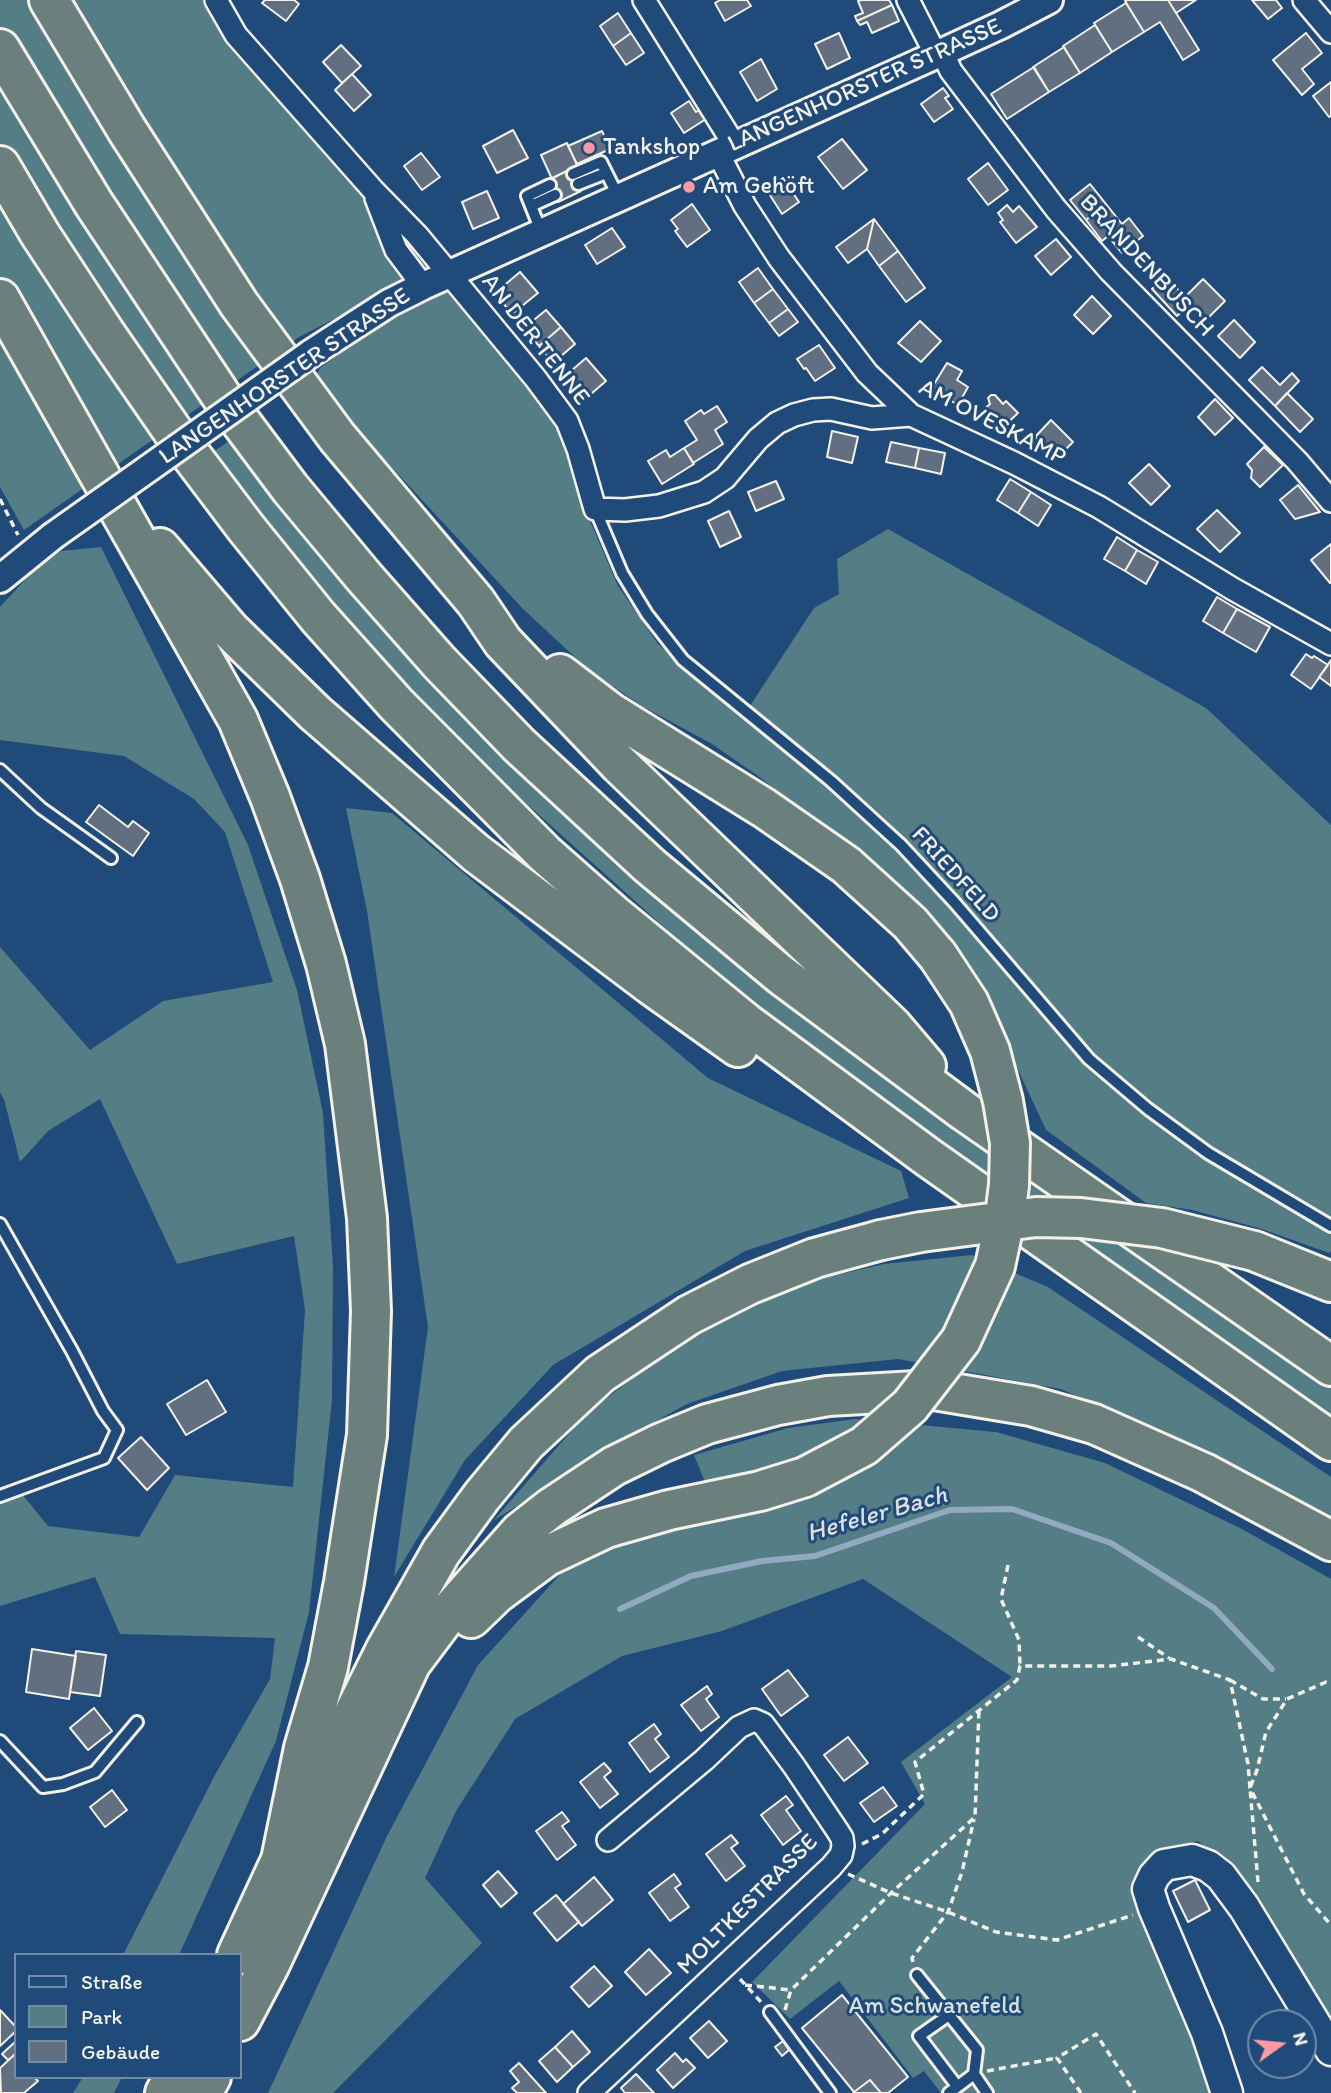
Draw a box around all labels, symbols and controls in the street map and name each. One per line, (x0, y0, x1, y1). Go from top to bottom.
street label: LANGENHORSTER STRASSE (724, 13, 1006, 159)
place label: Tankshop (603, 134, 700, 162)
marker: Tankshop (581, 140, 597, 156)
place label: Am Gehöft (703, 173, 815, 201)
marker: Am Gehöft (681, 179, 697, 195)
street label: BRANDENBUSCH (1073, 189, 1219, 343)
street label: AN DER TENNE (475, 269, 595, 411)
street label: LANGENHORSTER STRASSE (154, 282, 416, 472)
street label: AM OVESKAMP (914, 374, 1070, 472)
street label: FRIEDFELD (904, 821, 1006, 929)
water label: Hefeler Bach (803, 1480, 951, 1550)
street label: MOLTKESTRASSE (671, 1828, 825, 1982)
legend (14, 1953, 242, 2079)
text: Straße (81, 1969, 142, 1994)
park label: Am Schwanefeld (849, 1993, 1021, 2021)
text: Park (81, 2004, 122, 2029)
north arrow (1247, 2009, 1317, 2079)
text: N (1288, 2030, 1314, 2048)
text: Gebäude (81, 2039, 160, 2064)

